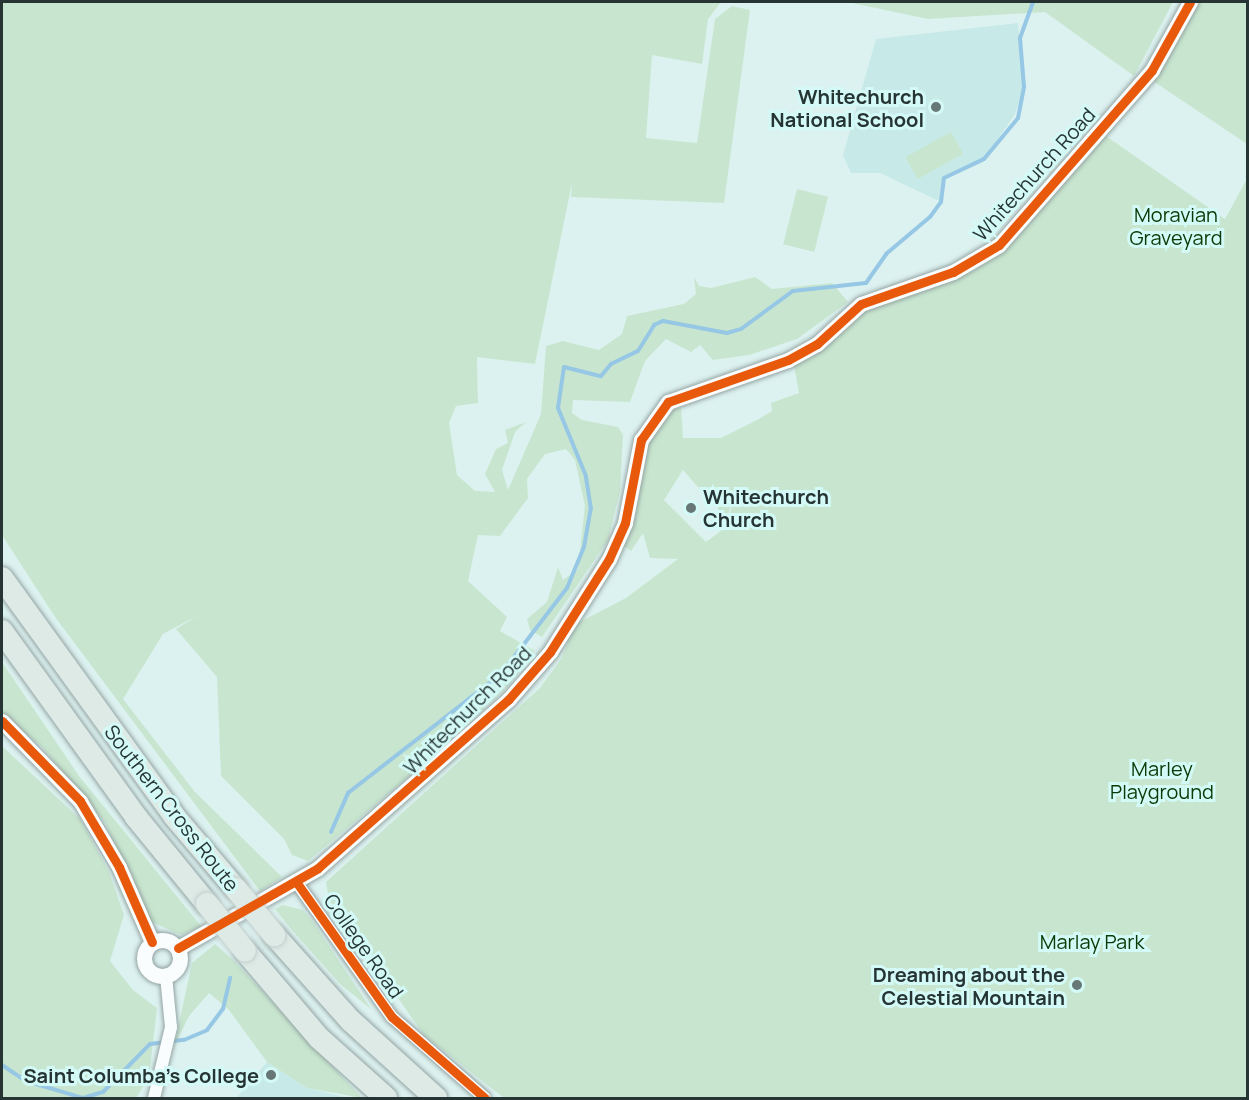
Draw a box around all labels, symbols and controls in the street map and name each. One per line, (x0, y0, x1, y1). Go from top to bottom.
place label: Whitechurch National School (770, 84, 924, 131)
marker: Whitechurch National School (929, 100, 943, 114)
street label: Whitechurch Road (968, 103, 1100, 245)
park label: Moravian Graveyard (1130, 202, 1222, 249)
place label: Whitechurch Church (703, 484, 829, 531)
marker: Whitechurch Church (684, 501, 698, 515)
street label: Whitechurch Road (398, 641, 536, 779)
street label: Southern Cross Route (100, 720, 244, 896)
park label: Marley Playground (1110, 757, 1214, 804)
street label: College Road (319, 889, 409, 1003)
park label: Marlay Park (1040, 929, 1144, 953)
place label: Dreaming about the Celestial Mountain (873, 962, 1065, 1009)
marker: Dreaming about the Celestial Mountain (1070, 978, 1084, 992)
place label: Saint Columba's College (24, 1063, 259, 1087)
marker: Saint Columba's College (264, 1068, 278, 1082)

